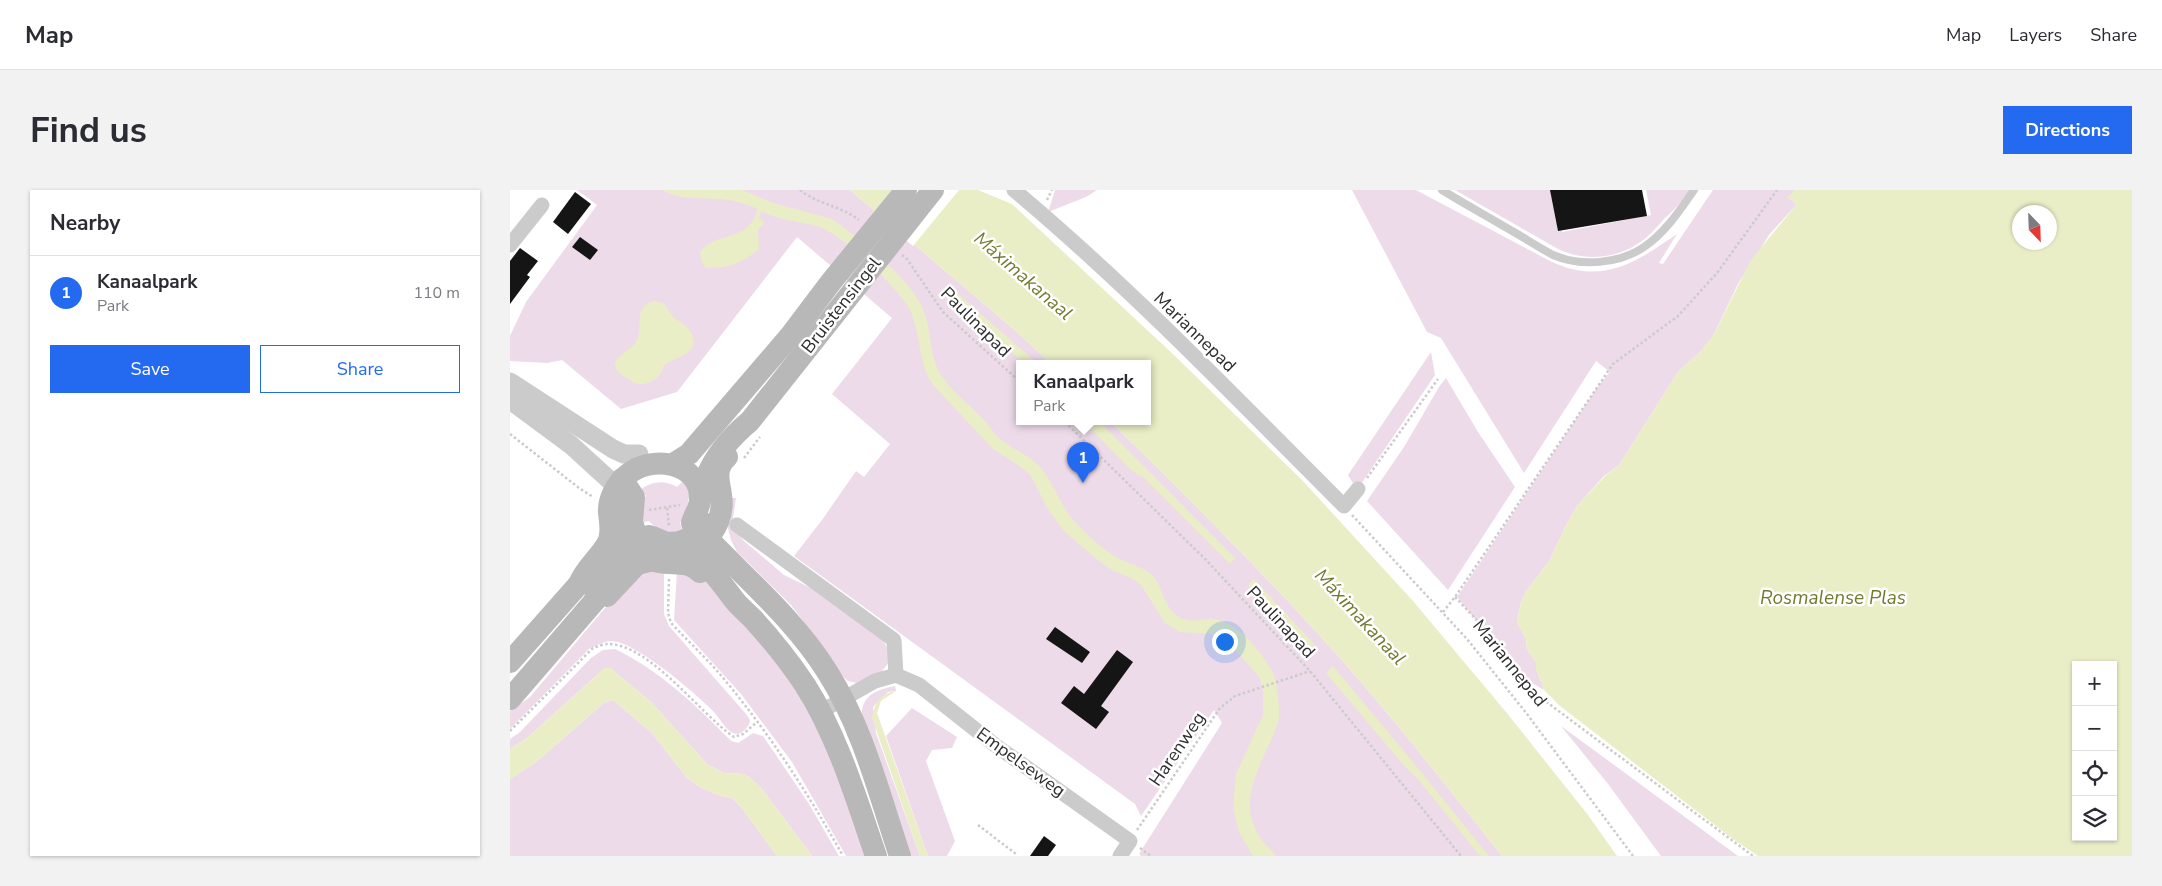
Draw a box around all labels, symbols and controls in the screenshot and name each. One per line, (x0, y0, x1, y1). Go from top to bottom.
text: Map (25, 19, 73, 51)
text: Map (1946, 23, 1981, 47)
text: Layers (2009, 23, 2062, 47)
text: Share (2090, 23, 2137, 47)
button: Directions (2003, 106, 2132, 154)
text: Find us (30, 107, 147, 154)
north arrow (2012, 205, 2057, 250)
text: Nearby (50, 209, 120, 237)
water label: Máximakanaal (968, 226, 1078, 326)
street label: Bruistensingel (796, 251, 887, 358)
text: Kanaalpark (97, 269, 197, 295)
text: 1 (61, 282, 71, 304)
text: 110 m (413, 282, 460, 304)
street label: Paulinapad (936, 282, 1016, 362)
street label: Mariannepad (1149, 287, 1241, 377)
text: Park (97, 295, 129, 317)
button: Save (50, 345, 250, 393)
button: Share (260, 345, 460, 393)
popup (1016, 360, 1151, 425)
text: Kanaalpark (1033, 369, 1134, 395)
text: Park (1033, 395, 1065, 417)
pin: 1 (1067, 442, 1099, 483)
water label: Máximakanaal (1309, 563, 1411, 671)
street label: Paulinapad (1241, 581, 1321, 663)
water label: Rosmalense Plas (1760, 585, 1906, 611)
street label: Mariannepad (1467, 614, 1553, 712)
your location (1212, 629, 1238, 655)
map controls (2072, 661, 2117, 841)
button: + (2072, 661, 2117, 706)
button: − (2072, 706, 2117, 751)
street label: Harenweg (1143, 707, 1211, 791)
street label: Empelseweg (972, 722, 1070, 802)
button: locate (2072, 751, 2117, 796)
button: layers (2072, 796, 2117, 841)

